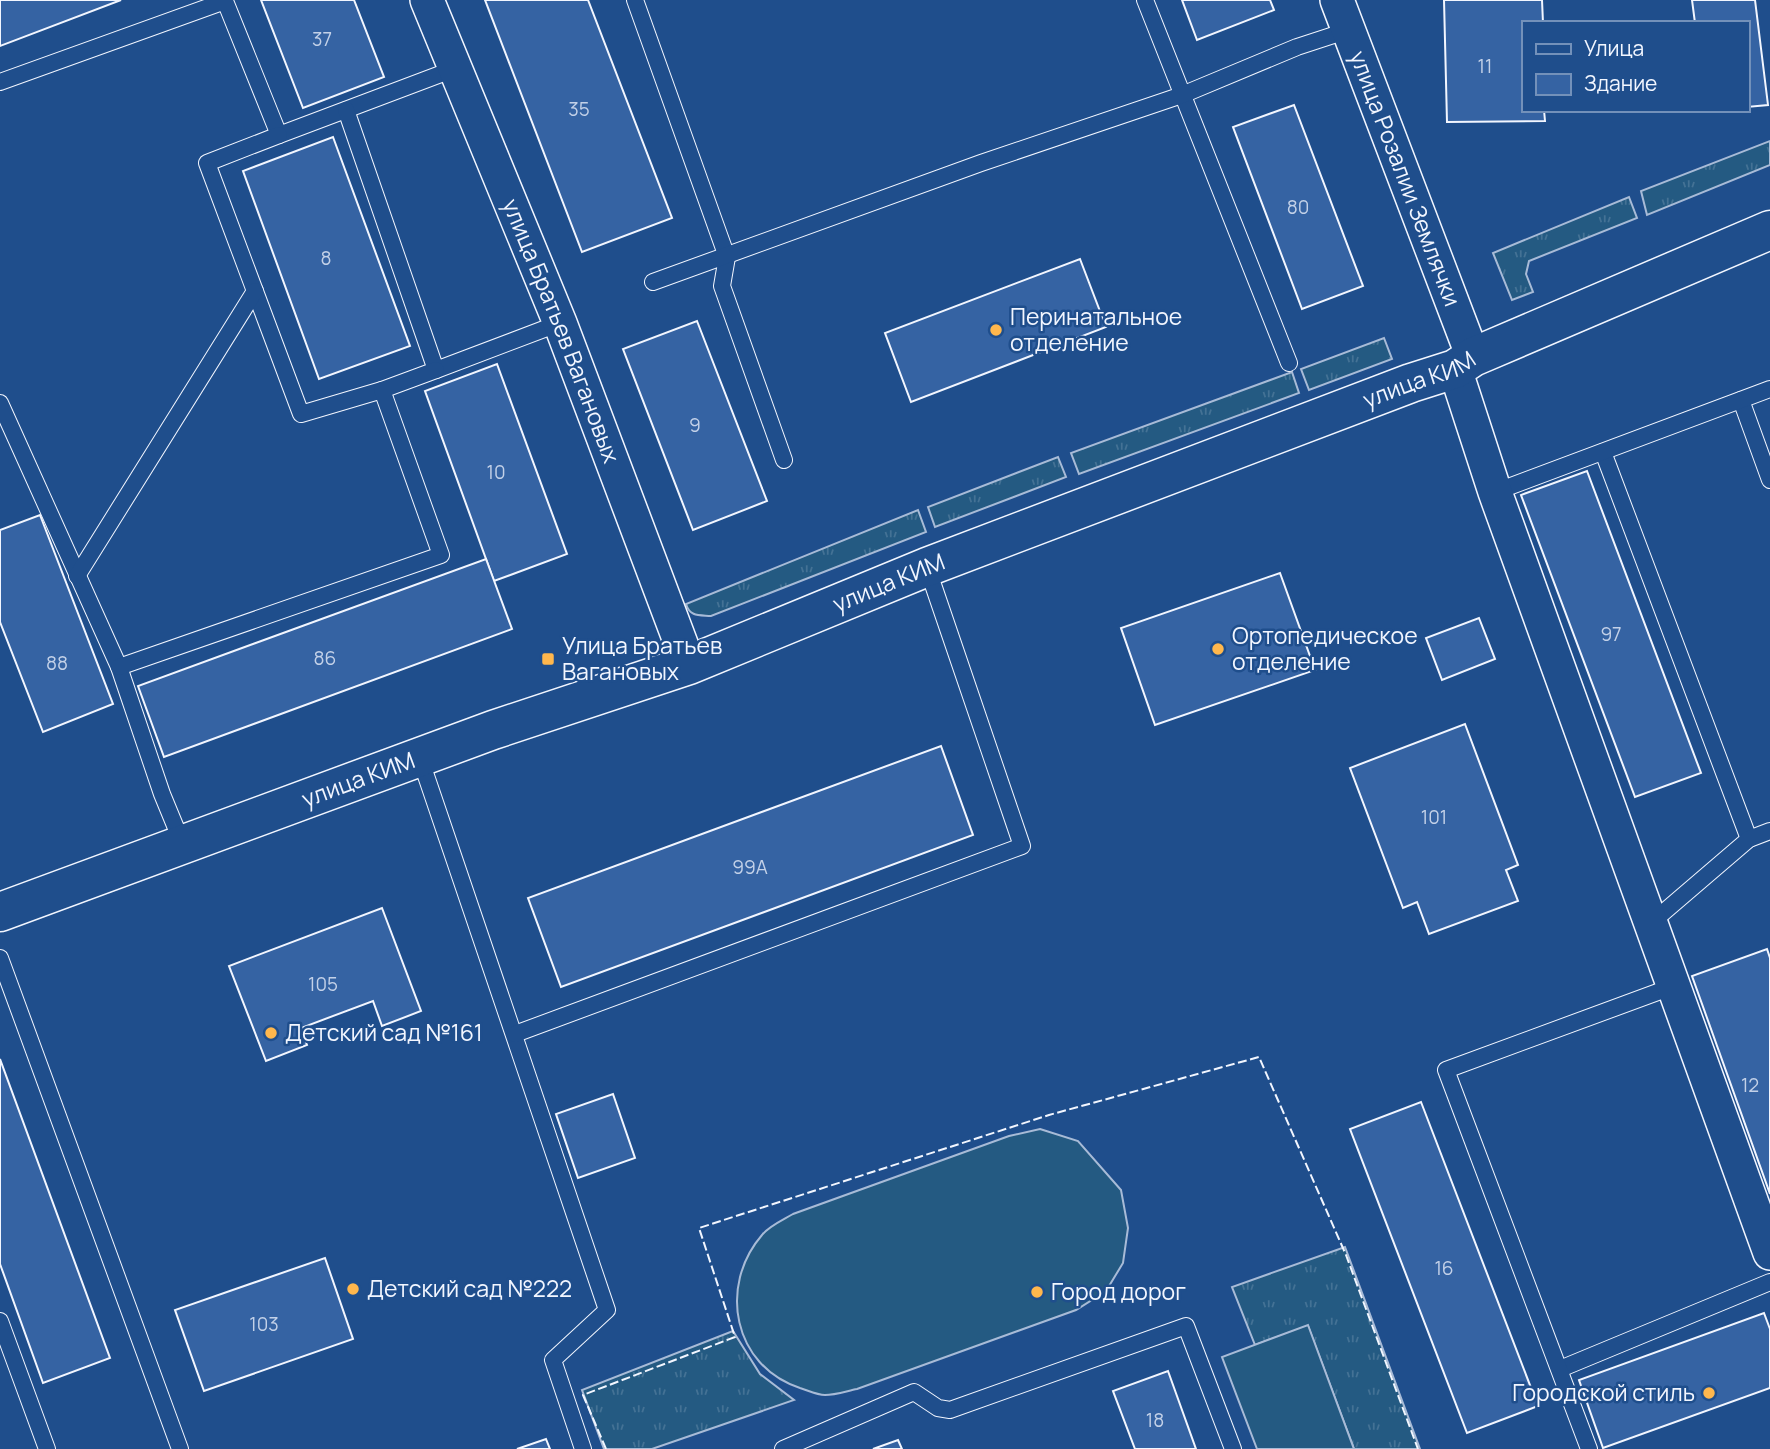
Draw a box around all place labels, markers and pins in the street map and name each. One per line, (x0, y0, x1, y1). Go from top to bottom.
place label: Перинатальное отделение (1010, 300, 1182, 358)
marker: Перинатальное отделение (988, 322, 1004, 338)
place label: Ортопедическое отделение (1232, 619, 1418, 677)
place label: Улица Братьев Вагановых (562, 629, 722, 687)
marker: Ортопедическое отделение (1210, 641, 1226, 657)
marker: Улица Братьев Вагановых (540, 651, 556, 667)
place label: Детский сад №161 (285, 1016, 483, 1048)
marker: Детский сад №161 (263, 1025, 279, 1041)
place label: Детский сад №222 (367, 1272, 572, 1304)
place label: Город дорог (1051, 1275, 1186, 1307)
marker: Детский сад №222 (345, 1281, 361, 1297)
marker: Город дорог (1029, 1284, 1045, 1300)
place label: Городской стиль (1512, 1376, 1695, 1408)
marker: Городской стиль (1701, 1385, 1717, 1401)

